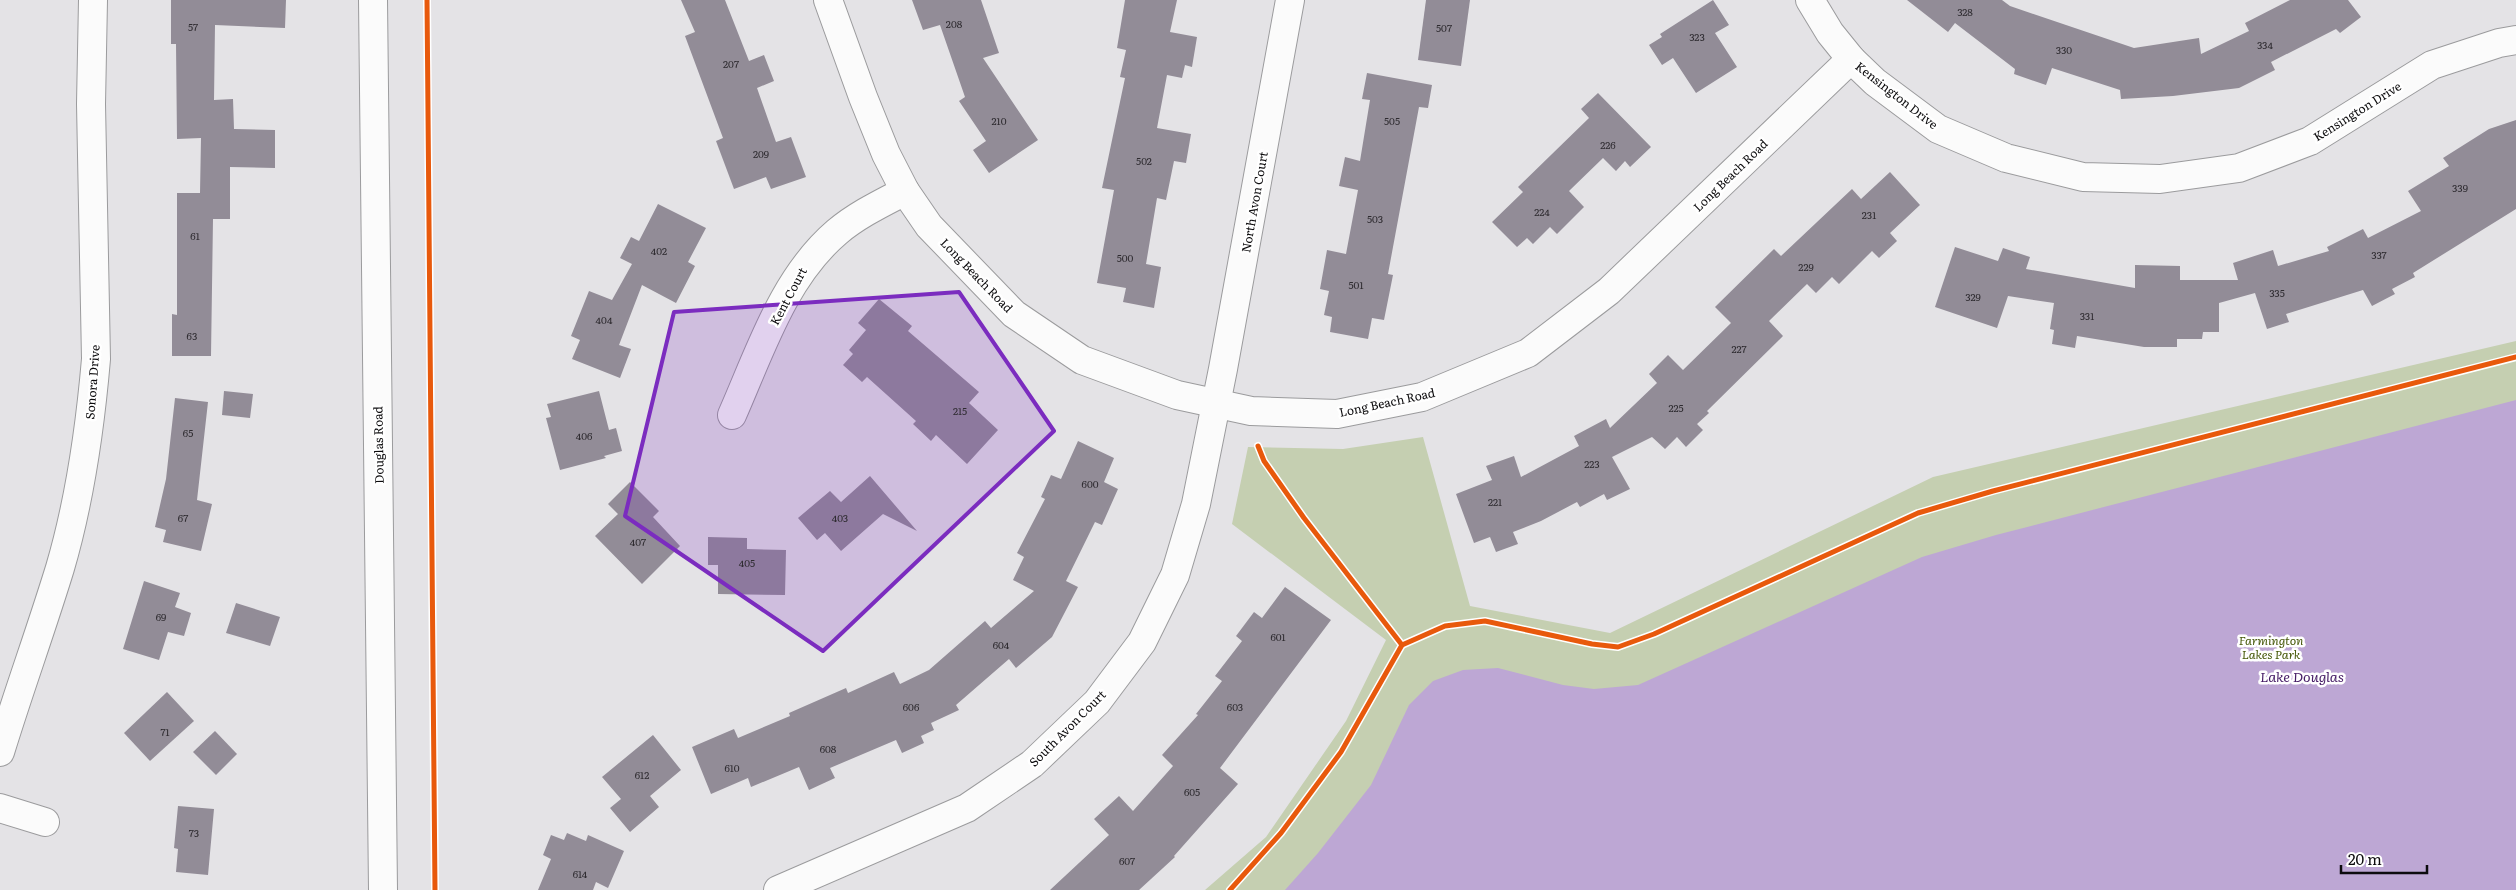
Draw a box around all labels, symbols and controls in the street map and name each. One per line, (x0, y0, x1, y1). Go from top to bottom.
house number: 328 (1957, 4, 1973, 19)
house number: 208 (946, 16, 963, 31)
house number: 57 (188, 19, 198, 34)
house number: 507 (1436, 20, 1452, 35)
house number: 323 (1689, 29, 1705, 44)
house number: 334 (2257, 37, 2273, 52)
house number: 330 (2056, 42, 2072, 57)
house number: 207 (723, 56, 739, 71)
street label: Kensington Drive (1852, 57, 1942, 133)
street label: Kensington Drive (2310, 77, 2404, 145)
house number: 210 (992, 113, 1007, 128)
house number: 505 (1384, 113, 1400, 128)
street label: Long Beach Road (1689, 134, 1772, 215)
house number: 226 (1600, 137, 1616, 152)
house number: 209 (753, 146, 769, 161)
street label: North Avon Court (1236, 150, 1272, 254)
house number: 502 (1136, 153, 1152, 168)
house number: 339 (2452, 180, 2468, 195)
house number: 224 (1534, 204, 1550, 219)
house number: 231 (1862, 207, 1876, 222)
house number: 503 (1367, 211, 1383, 226)
house number: 61 (190, 228, 200, 243)
street label: Long Beach Road (937, 234, 1018, 317)
house number: 402 (651, 243, 667, 258)
house number: 337 (2371, 247, 2387, 262)
house number: 500 (1117, 250, 1134, 265)
house number: 229 (1798, 259, 1814, 274)
street label: Kent Court (765, 264, 811, 328)
house number: 501 (1349, 277, 1363, 292)
house number: 335 (2269, 285, 2285, 300)
house number: 329 (1965, 289, 1981, 304)
house number: 331 (2080, 308, 2094, 323)
house number: 404 (596, 312, 613, 327)
house number: 63 (187, 328, 197, 343)
house number: 227 (1731, 341, 1747, 356)
street label: Sonora Drive (80, 344, 104, 420)
street label: Long Beach Road (1337, 383, 1437, 421)
house number: 225 (1668, 400, 1684, 415)
house number: 215 (953, 403, 967, 418)
street label: Douglas Road (368, 405, 388, 484)
house number: 65 (183, 425, 193, 440)
house number: 406 (576, 428, 593, 443)
house number: 223 (1584, 456, 1600, 471)
house number: 600 (1082, 476, 1099, 491)
house number: 221 (1488, 494, 1502, 509)
house number: 67 (178, 510, 188, 525)
house number: 403 (832, 510, 848, 525)
house number: 407 (630, 534, 646, 549)
house number: 405 (739, 555, 755, 570)
house number: 69 (156, 609, 166, 624)
house number: 601 (1270, 629, 1286, 644)
park label: Farmington Lakes Park (2239, 631, 2303, 663)
house number: 604 (993, 637, 1010, 652)
water label: Lake Douglas (2260, 666, 2344, 686)
street label: South Avon Court (1025, 686, 1109, 770)
house number: 606 (903, 699, 920, 714)
house number: 603 (1227, 699, 1243, 714)
house number: 71 (160, 724, 170, 739)
house number: 608 (820, 741, 837, 756)
house number: 610 (724, 760, 740, 775)
house number: 612 (635, 767, 649, 782)
house number: 605 (1184, 784, 1200, 799)
house number: 73 (189, 825, 199, 840)
scale bar (2341, 842, 2427, 874)
text: 20 m (2348, 847, 2382, 870)
house number: 607 (1119, 853, 1135, 868)
house number: 614 (573, 866, 588, 881)

